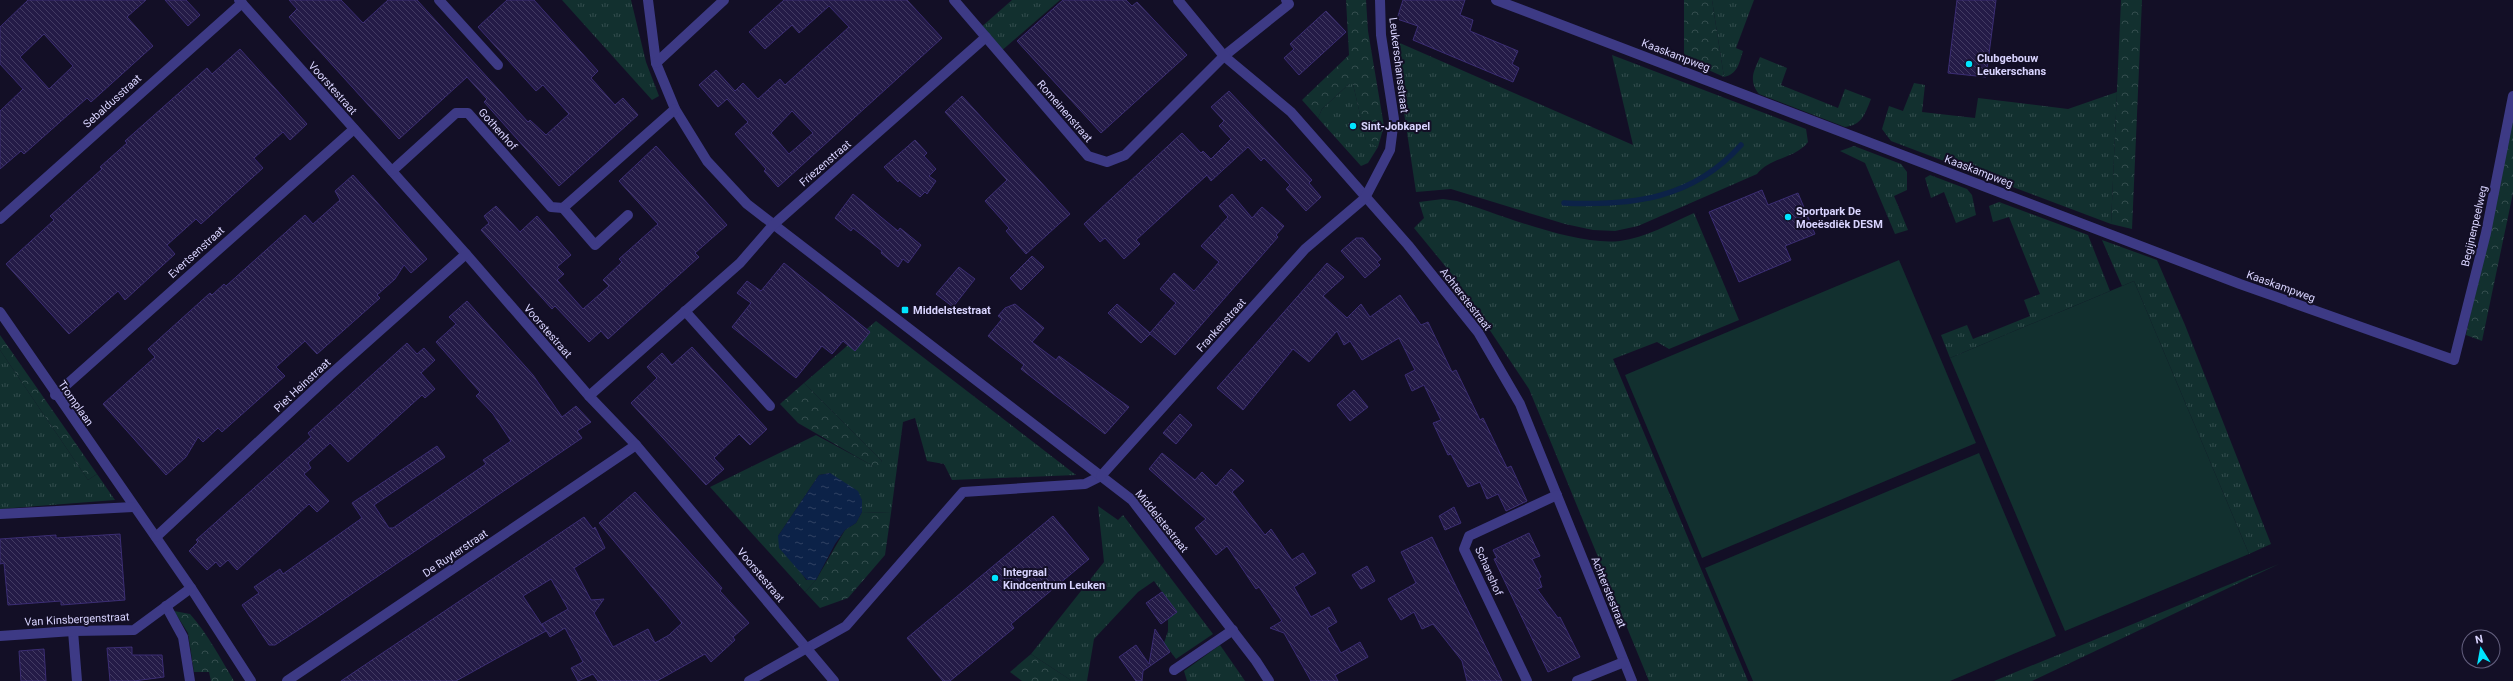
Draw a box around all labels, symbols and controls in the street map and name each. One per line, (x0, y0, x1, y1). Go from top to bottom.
street label: Leukerschansstraat (1386, 16, 1411, 114)
street label: Kaaskampweg (1640, 36, 1712, 74)
place label: Clubgebouw Leukerschans (1977, 52, 2046, 78)
street label: Voorstestraat (306, 59, 360, 118)
marker: Clubgebouw Leukerschans (1964, 59, 1974, 69)
street label: Sebaldusstraat (81, 72, 144, 131)
street label: Romeinenstraat (1034, 78, 1095, 145)
street label: Gothenhof (476, 106, 520, 153)
place label: Sint-Jobkapel (1361, 120, 1430, 133)
marker: Sint-Jobkapel (1348, 121, 1358, 131)
street label: Friezenstraat (797, 137, 854, 189)
street label: Kaaskampweg (1943, 152, 2015, 190)
street label: Begijnenpeelweg (2459, 184, 2490, 268)
place label: Sportpark De Moeësdiêk DESM (1796, 205, 1883, 231)
marker: Sportpark De Moeësdiêk DESM (1783, 212, 1793, 222)
street label: Evertsenstraat (166, 224, 227, 281)
street label: Achterstestraat (1437, 266, 1494, 333)
street label: Kaaskampweg (2245, 268, 2317, 305)
street label: Frankenstraat (1194, 296, 1249, 355)
street label: Voorstestraat (521, 302, 575, 361)
place label: Middelstestraat (913, 304, 991, 317)
marker: Middelstestraat (900, 305, 910, 315)
street label: Piet Heinstraat (271, 356, 334, 415)
street label: Tromplaan (55, 378, 96, 429)
street label: Middelstestraat (1132, 487, 1191, 556)
street label: De Ruyterstraat (420, 527, 490, 580)
street label: Schanshof (1472, 545, 1505, 598)
street label: Voorstestraat (734, 546, 787, 605)
street label: Achterstestraat (1588, 555, 1629, 630)
place label: Integraal Kindcentrum Leuken (1003, 566, 1105, 592)
marker: Integraal Kindcentrum Leuken (990, 573, 1000, 583)
street label: Van Kinsbergenstraat (24, 610, 130, 629)
north arrow (2461, 629, 2501, 669)
text: N (2474, 633, 2484, 647)

